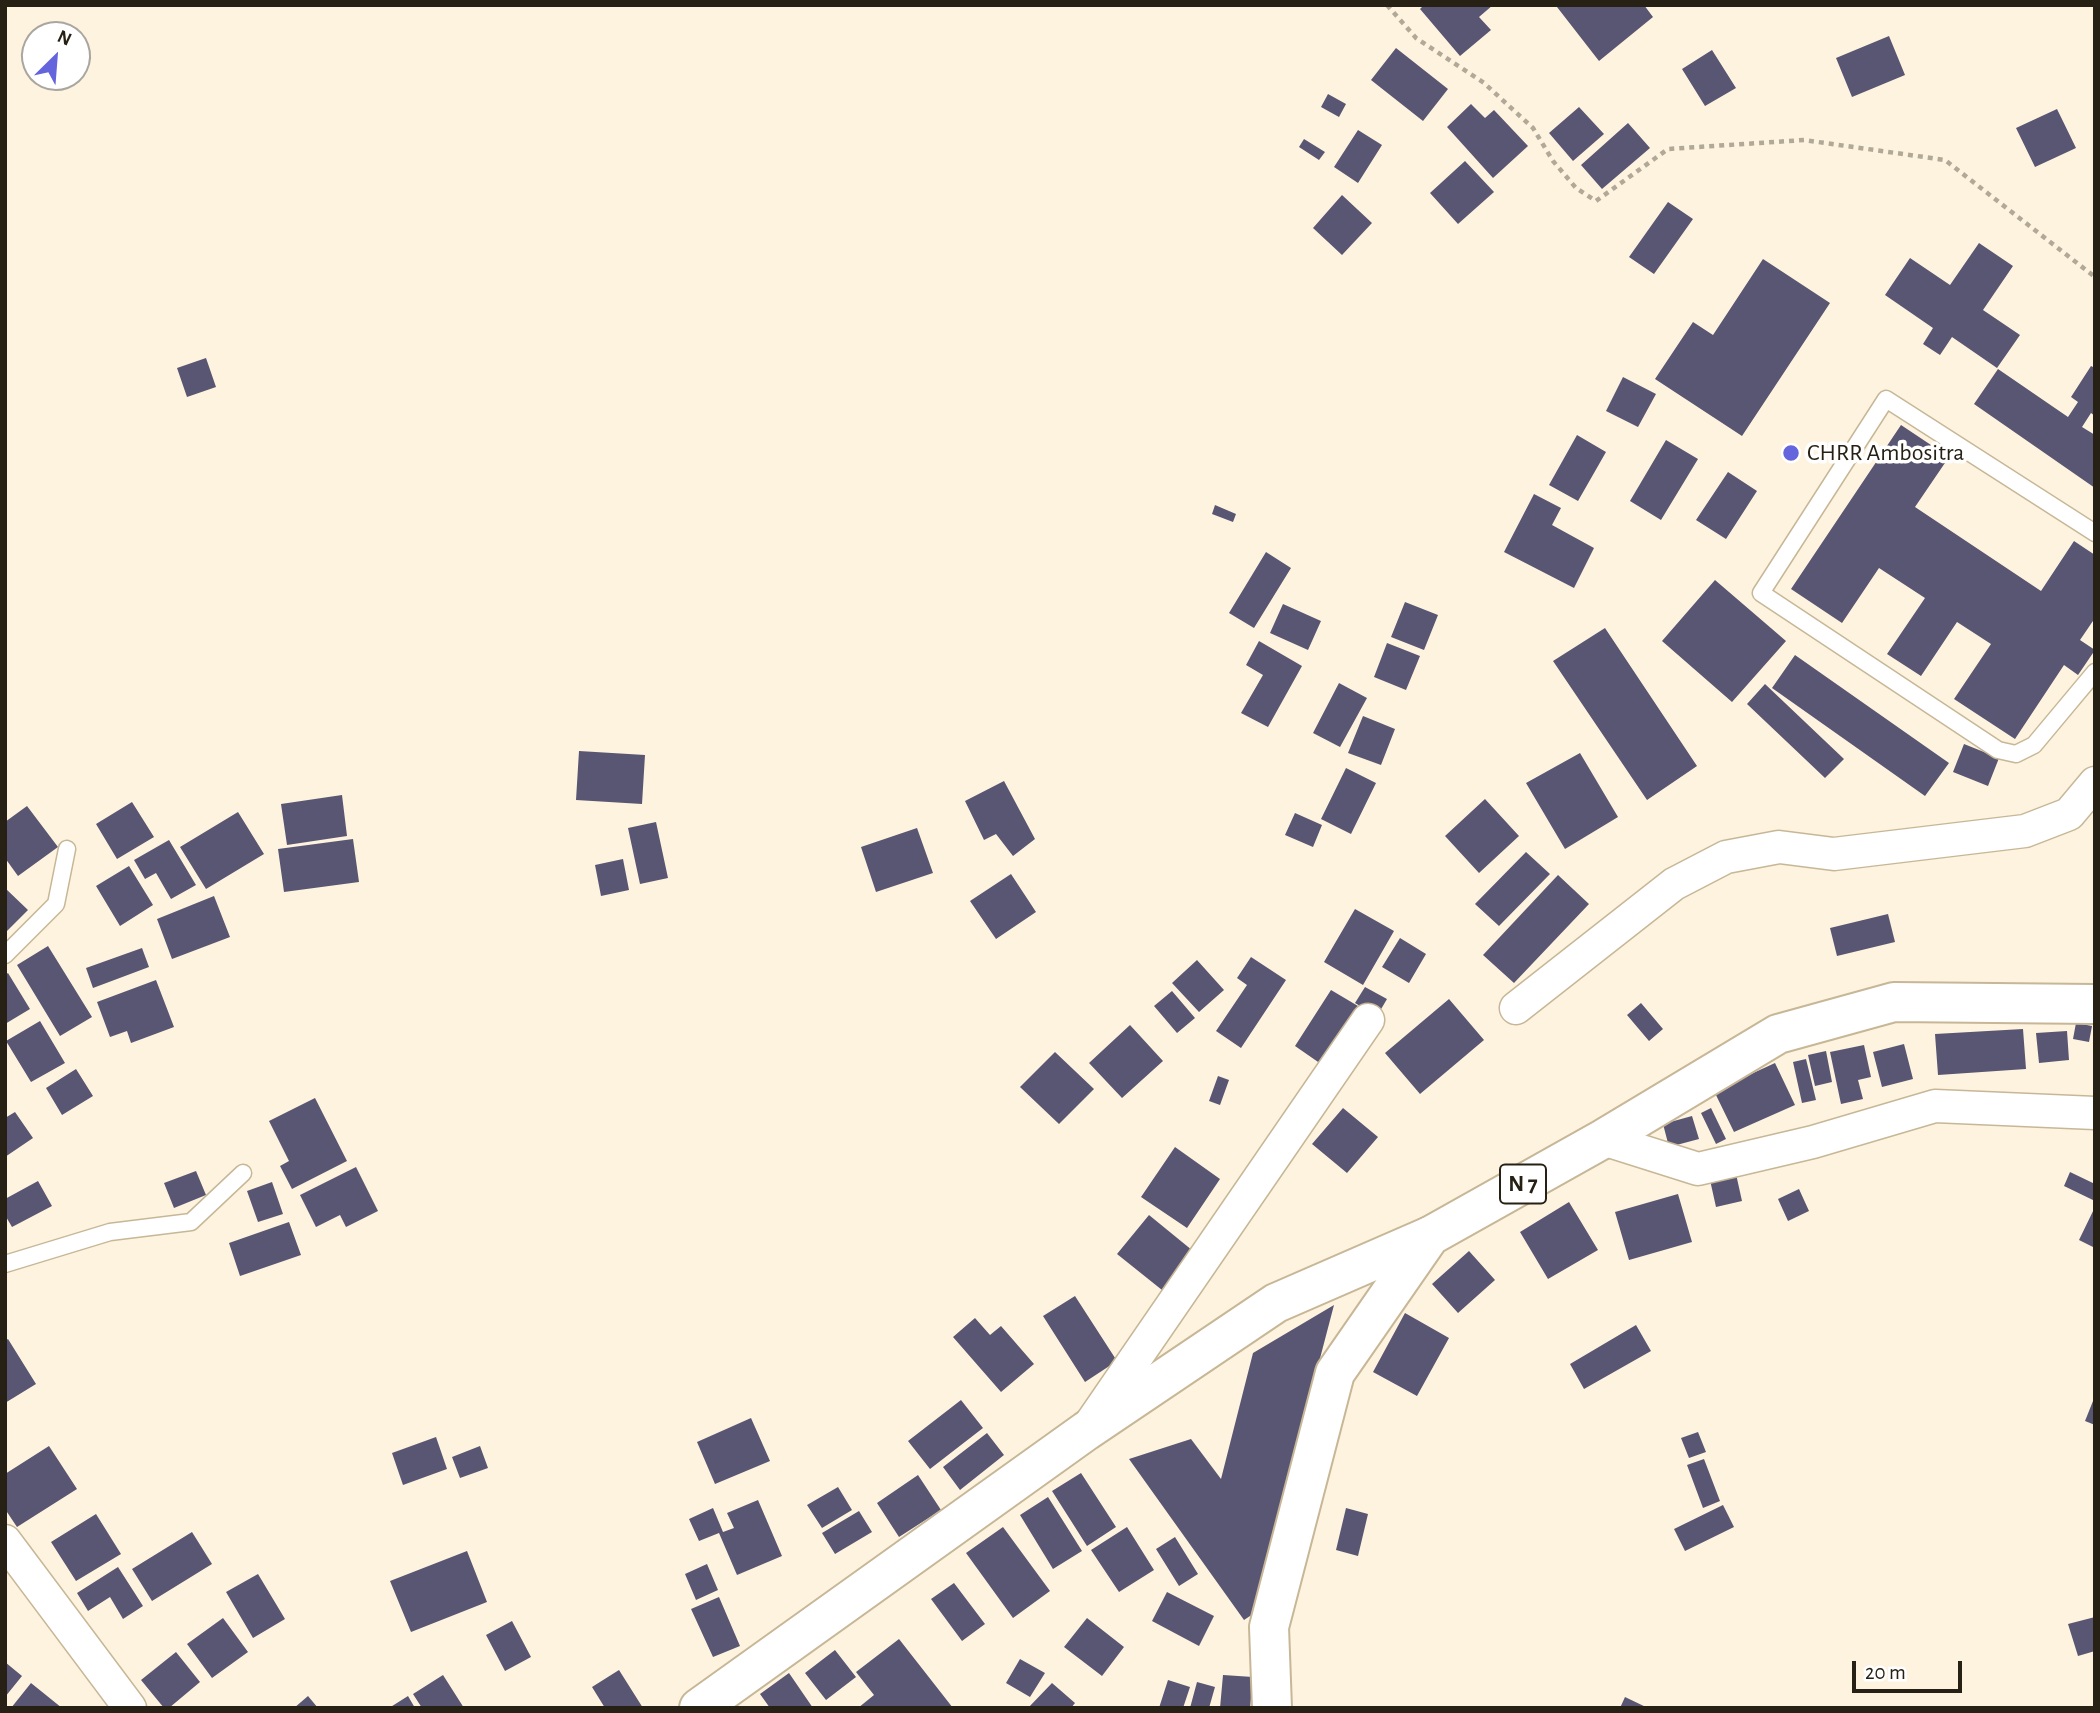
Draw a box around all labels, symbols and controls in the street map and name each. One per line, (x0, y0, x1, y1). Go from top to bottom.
north arrow (21, 21, 91, 91)
text: N (54, 27, 74, 50)
place label: CHRR Ambositra (1807, 439, 1964, 467)
marker: CHRR Ambositra (1781, 443, 1801, 463)
road number: N 7 (1500, 1164, 1546, 1204)
scale bar (1855, 1646, 1965, 1690)
text: 20 m (1865, 1662, 1906, 1683)

